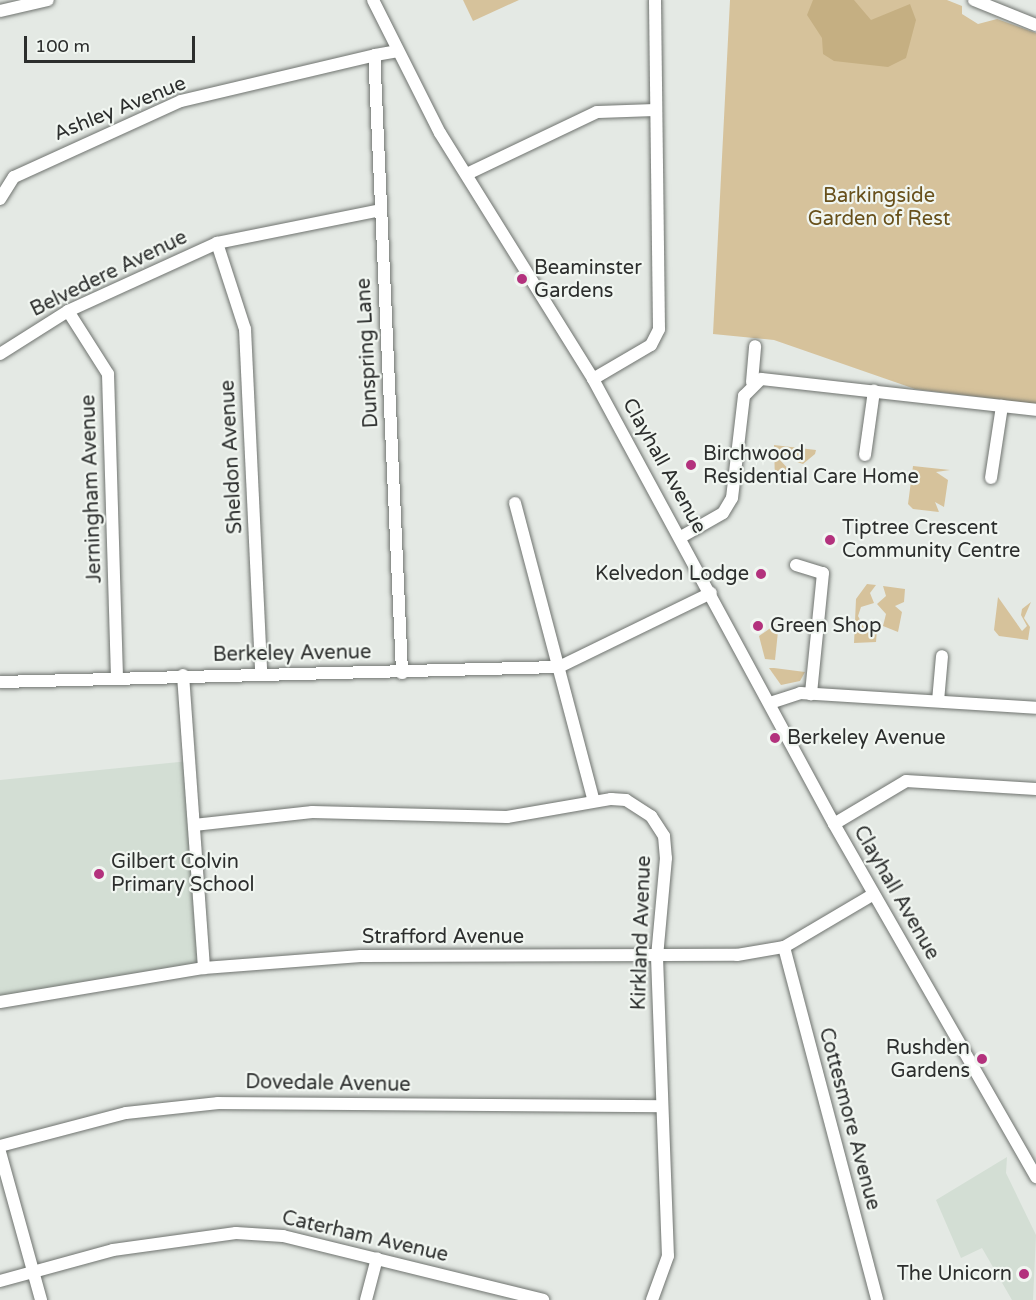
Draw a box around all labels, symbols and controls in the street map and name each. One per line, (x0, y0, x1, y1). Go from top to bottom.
scale bar (27, 24, 198, 62)
text: 100 m (35, 35, 90, 57)
street label: Ashley Avenue (50, 72, 190, 146)
park label: Barkingside Garden of Rest (808, 185, 950, 232)
street label: Belvedere Avenue (27, 226, 191, 322)
place label: Beaminster Gardens (534, 256, 642, 303)
marker: Beaminster Gardens (515, 272, 529, 286)
street label: Dunspring Lane (352, 277, 384, 429)
street label: Sheldon Avenue (216, 379, 248, 535)
street label: Jerningham Avenue (77, 394, 107, 584)
street label: Clayhall Avenue (617, 394, 711, 538)
place label: Birchwood Residential Care Home (703, 442, 919, 489)
marker: Birchwood Residential Care Home (684, 458, 698, 472)
place label: Tiptree Crescent Community Centre (842, 516, 1020, 563)
marker: Tiptree Crescent Community Centre (823, 533, 837, 547)
place label: Kelvedon Lodge (595, 562, 749, 586)
marker: Kelvedon Lodge (754, 567, 768, 581)
place label: Green Shop (770, 614, 882, 638)
marker: Green Shop (751, 619, 765, 633)
street label: Berkeley Avenue (213, 641, 371, 667)
place label: Berkeley Avenue (787, 726, 945, 750)
marker: Berkeley Avenue (768, 731, 782, 745)
street label: Clayhall Avenue (848, 822, 944, 964)
place label: Gilbert Colvin Primary School (111, 850, 255, 897)
street label: Kirkland Avenue (627, 855, 657, 1011)
marker: Gilbert Colvin Primary School (92, 867, 106, 881)
street label: Strafford Avenue (362, 925, 524, 949)
street label: Cottesmore Avenue (813, 1025, 885, 1213)
place label: Rushden Gardens (886, 1036, 970, 1083)
marker: Rushden Gardens (975, 1052, 989, 1066)
street label: Dovedale Avenue (245, 1071, 411, 1097)
street label: Caterham Avenue (280, 1206, 450, 1268)
place label: The Unicorn (897, 1262, 1012, 1286)
marker: The Unicorn (1017, 1267, 1031, 1281)

